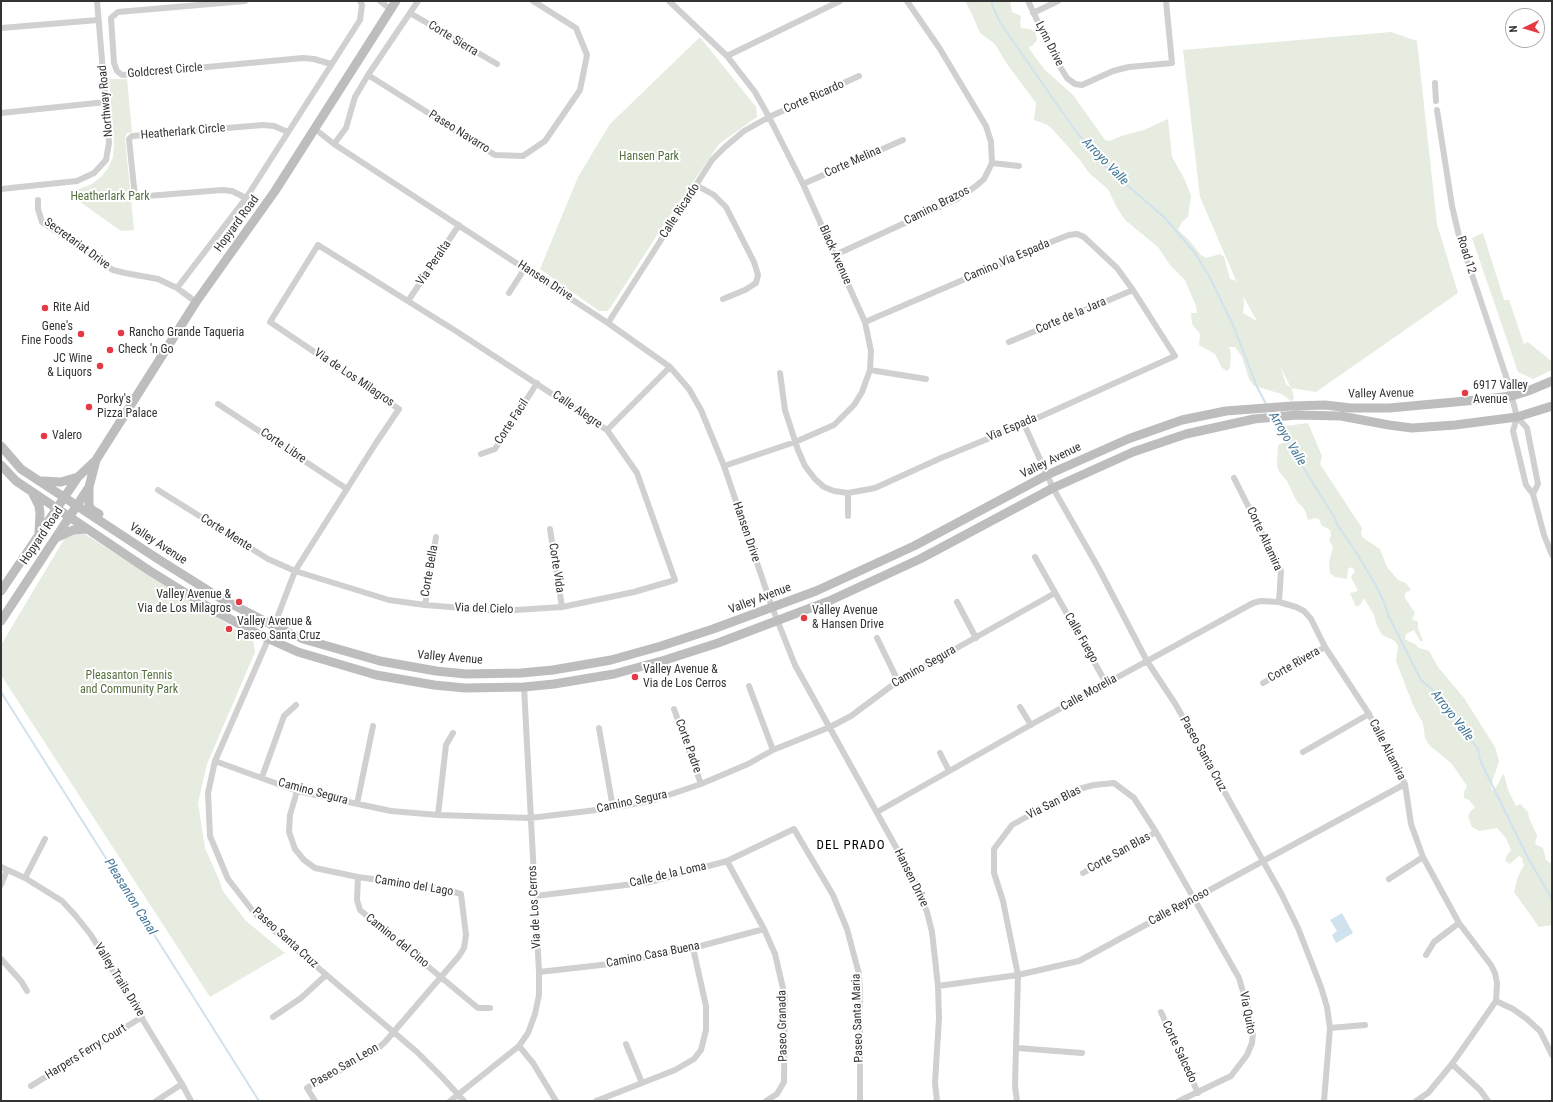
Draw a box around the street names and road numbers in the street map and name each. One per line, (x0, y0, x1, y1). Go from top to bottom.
street label: Corte Sierra (425, 18, 481, 60)
street label: Lynn Drive (1032, 19, 1066, 69)
street label: Goldcrest Circle (127, 61, 203, 81)
street label: Northway Road (96, 64, 116, 138)
street label: Corte Ricardo (782, 77, 846, 117)
street label: Paseo Navarro (426, 108, 492, 156)
street label: Heatherlark Circle (140, 121, 226, 143)
street label: Corte Melina (822, 143, 884, 181)
street label: Calle Ricardo (657, 181, 703, 241)
street label: Camino Brazos (902, 183, 972, 229)
street label: Hopyard Road (212, 193, 262, 255)
street label: Secretariat Drive (41, 215, 113, 273)
street label: Black Avenue (816, 223, 854, 287)
street label: Road 12 (1453, 234, 1479, 276)
street label: Camino Via Espada (962, 236, 1052, 286)
street label: Via Peralta (414, 238, 454, 288)
street label: Hansen Drive (515, 258, 575, 304)
street label: Corte de la Jara (1034, 295, 1108, 337)
street label: Via de Los Milagros (311, 346, 397, 410)
street label: Valley Avenue (1348, 386, 1414, 402)
street label: Calle Alegre (549, 388, 605, 432)
street label: Corte Facil (492, 397, 532, 447)
street label: Via Espada (985, 411, 1039, 445)
street label: Corte Libre (257, 425, 309, 467)
street label: Valley Avenue (1018, 440, 1084, 482)
street label: Hansen Drive (729, 500, 763, 564)
street label: Hopyard Road (17, 504, 67, 568)
street label: Corte Altamira (1243, 505, 1285, 573)
street label: Corte Mente (197, 511, 255, 555)
street label: Valley Avenue (127, 520, 189, 568)
street label: Corte Vida (545, 542, 567, 594)
street label: Corte Bella (418, 544, 442, 598)
street label: Valley Avenue (727, 581, 793, 617)
street label: Via del Cielo (454, 601, 514, 617)
street label: Calle Fuego (1061, 610, 1101, 666)
street label: Camino Segura (889, 643, 959, 691)
street label: Corte Rivera (1265, 644, 1323, 686)
street label: Valley Avenue (417, 648, 483, 668)
street label: Calle Morelia (1058, 672, 1120, 714)
street label: Paseo Santa Cruz (1176, 714, 1230, 794)
street label: Corte Padre (672, 717, 704, 775)
street label: Calle Altamira (1366, 717, 1408, 783)
street label: Camino Segura (277, 776, 349, 808)
street label: Via San Blas (1024, 783, 1084, 823)
street label: Camino Segura (595, 788, 669, 816)
street label: Corte San Blas (1085, 830, 1153, 876)
street label: Hansen Drive (891, 847, 931, 909)
street label: Calle de la Loma (628, 859, 708, 891)
street label: Via de Los Cerros (526, 865, 544, 949)
street label: Camino del Lago (374, 873, 454, 899)
street label: Calle Reynoso (1146, 885, 1212, 929)
street label: Paseo Santa Cruz (249, 905, 321, 971)
street label: Camino del Cino (362, 911, 432, 971)
street label: Camino Casa Buena (605, 939, 701, 971)
street label: Valley Trails Drive (91, 941, 147, 1019)
street label: Paseo Santa Maria (849, 973, 867, 1063)
street label: Paseo Granada (775, 990, 791, 1062)
street label: Via Quito (1236, 990, 1258, 1036)
street label: Corte Salcedo (1158, 1019, 1200, 1085)
street label: Harpers Ferry Court (43, 1021, 129, 1083)
street label: Paseo San Leon (309, 1041, 381, 1091)

